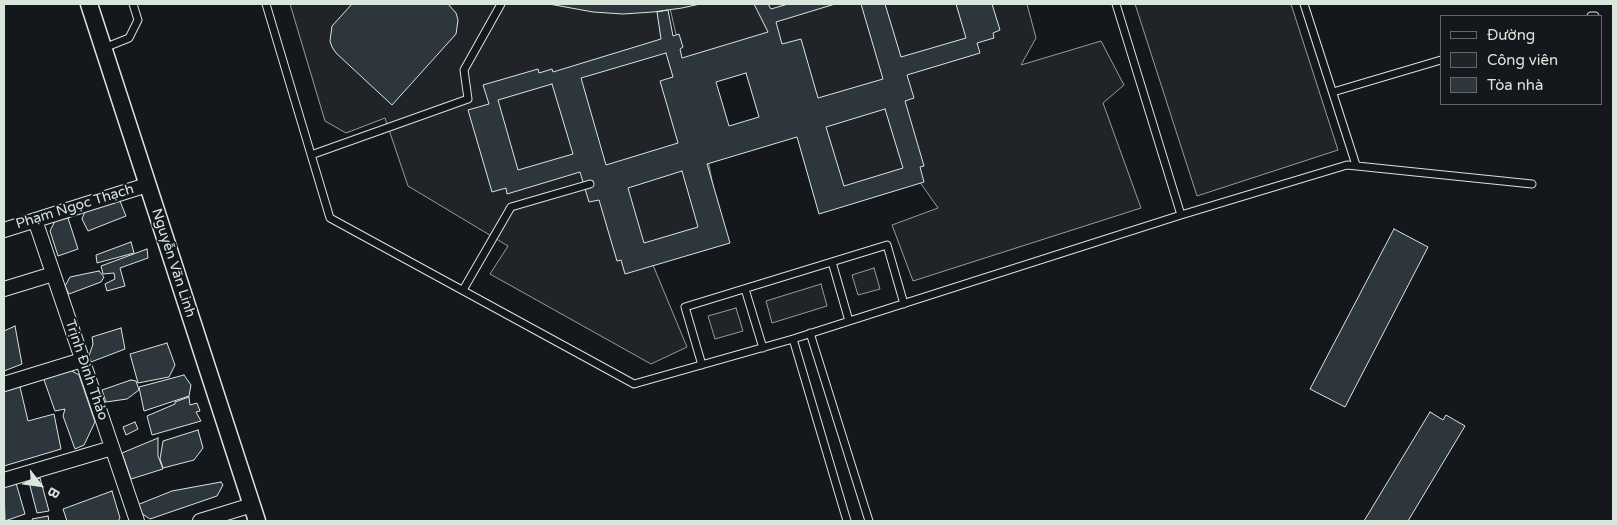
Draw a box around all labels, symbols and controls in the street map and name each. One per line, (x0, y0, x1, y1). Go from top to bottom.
legend (1440, 15, 1602, 105)
text: Đường (1487, 26, 1535, 44)
text: Công viên (1487, 51, 1558, 69)
text: Tòa nhà (1487, 76, 1543, 94)
street label: Phạm Ngọc Thạch (14, 181, 136, 233)
street label: Nguyễn Văn Linh (147, 206, 199, 320)
street label: Trịnh Đình Thảo (61, 318, 111, 422)
north arrow (15, 460, 65, 510)
text: B (44, 484, 63, 501)

